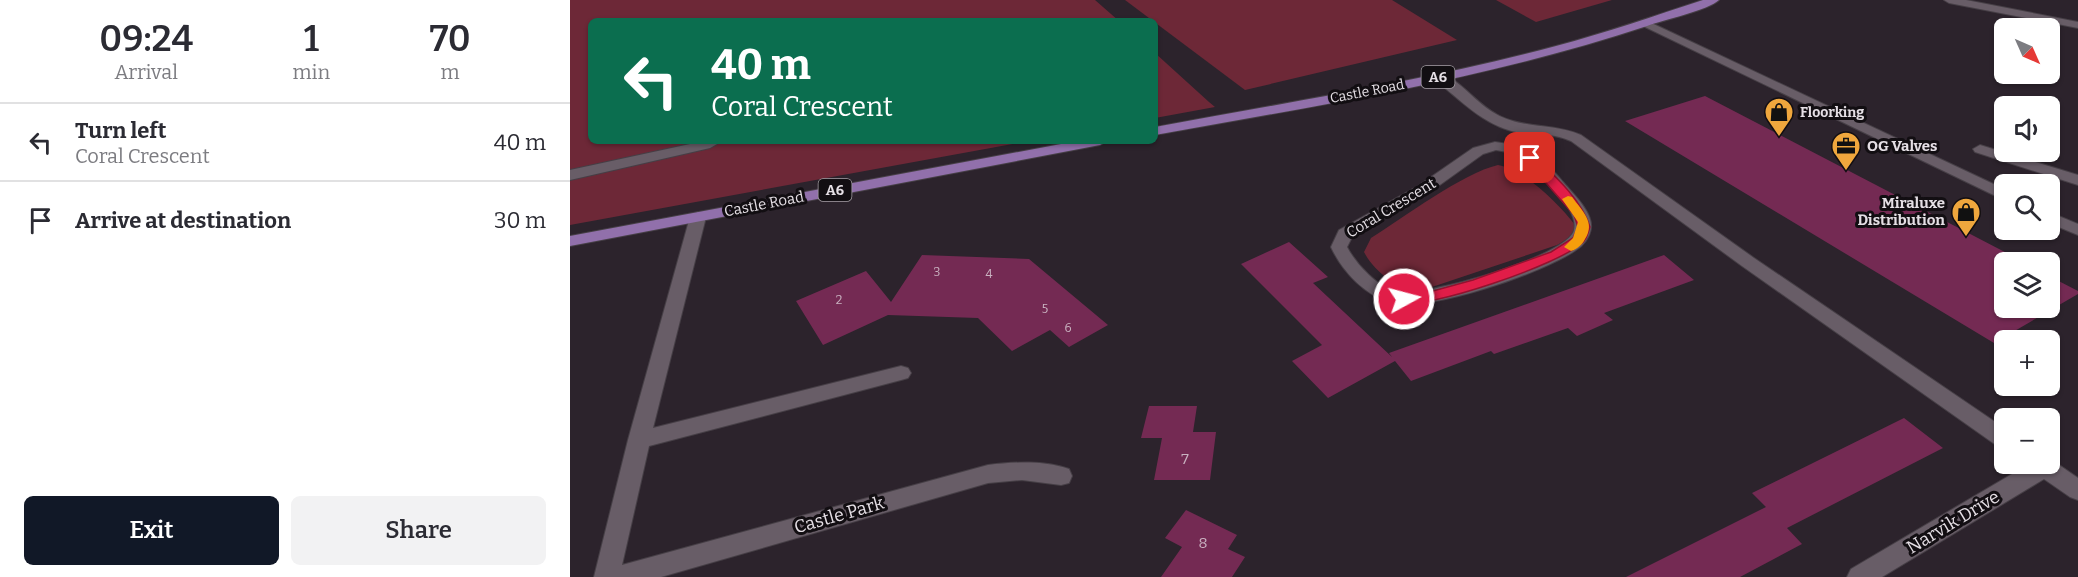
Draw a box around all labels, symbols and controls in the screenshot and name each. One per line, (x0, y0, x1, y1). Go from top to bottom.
text: 09:24 (99, 17, 193, 61)
text: 1 (304, 17, 319, 61)
text: 70 (429, 17, 471, 61)
north arrow (1994, 18, 2060, 84)
map controls (1994, 18, 2060, 474)
text: 40 m (711, 40, 811, 90)
icon: left (612, 42, 690, 120)
text: Arrival (115, 60, 178, 84)
text: min (293, 60, 330, 84)
text: m (441, 60, 460, 84)
road number: A6 (1422, 66, 1454, 88)
street label: Castle Road (1328, 76, 1406, 107)
text: Coral Crescent (711, 91, 893, 123)
shop icon: Floorking (1763, 96, 1795, 138)
button: sound (1994, 96, 2060, 162)
place label: Floorking (1800, 104, 1864, 121)
text: Turn left (75, 117, 167, 144)
icon: left (24, 126, 57, 159)
text: 40 m (494, 129, 546, 156)
office icon: OG Valves (1830, 130, 1862, 172)
pin (1504, 132, 1555, 183)
place label: OG Valves (1867, 137, 1937, 155)
icon: arrive (1513, 141, 1546, 174)
text: Coral Crescent (75, 144, 210, 168)
street label: Coral Crescent (1343, 174, 1439, 242)
button: search (1994, 174, 2060, 240)
road number: A6 (818, 179, 852, 201)
street label: Castle Road (723, 187, 805, 221)
place label: Miraluxe Distribution (1857, 194, 1945, 229)
shop icon: Miraluxe Distribution (1950, 196, 1982, 238)
icon: arrive (24, 204, 57, 237)
text: Arrive at destination (75, 207, 291, 234)
text: 30 m (494, 207, 546, 234)
button: layers (1994, 252, 2060, 318)
house number: 3 (934, 265, 941, 279)
house number: 4 (985, 267, 993, 281)
position arrow (1372, 267, 1436, 331)
house number: 2 (836, 293, 842, 307)
house number: 5 (1042, 302, 1048, 316)
house number: 6 (1064, 321, 1072, 335)
button: + (1994, 330, 2060, 396)
button: − (1994, 408, 2060, 474)
house number: 7 (1181, 450, 1189, 468)
street label: Narvik Drive (1902, 486, 2004, 558)
street label: Castle Park (791, 491, 887, 538)
button: Exit (24, 496, 279, 565)
button: Share (291, 496, 546, 565)
house number: 8 (1198, 534, 1208, 552)

